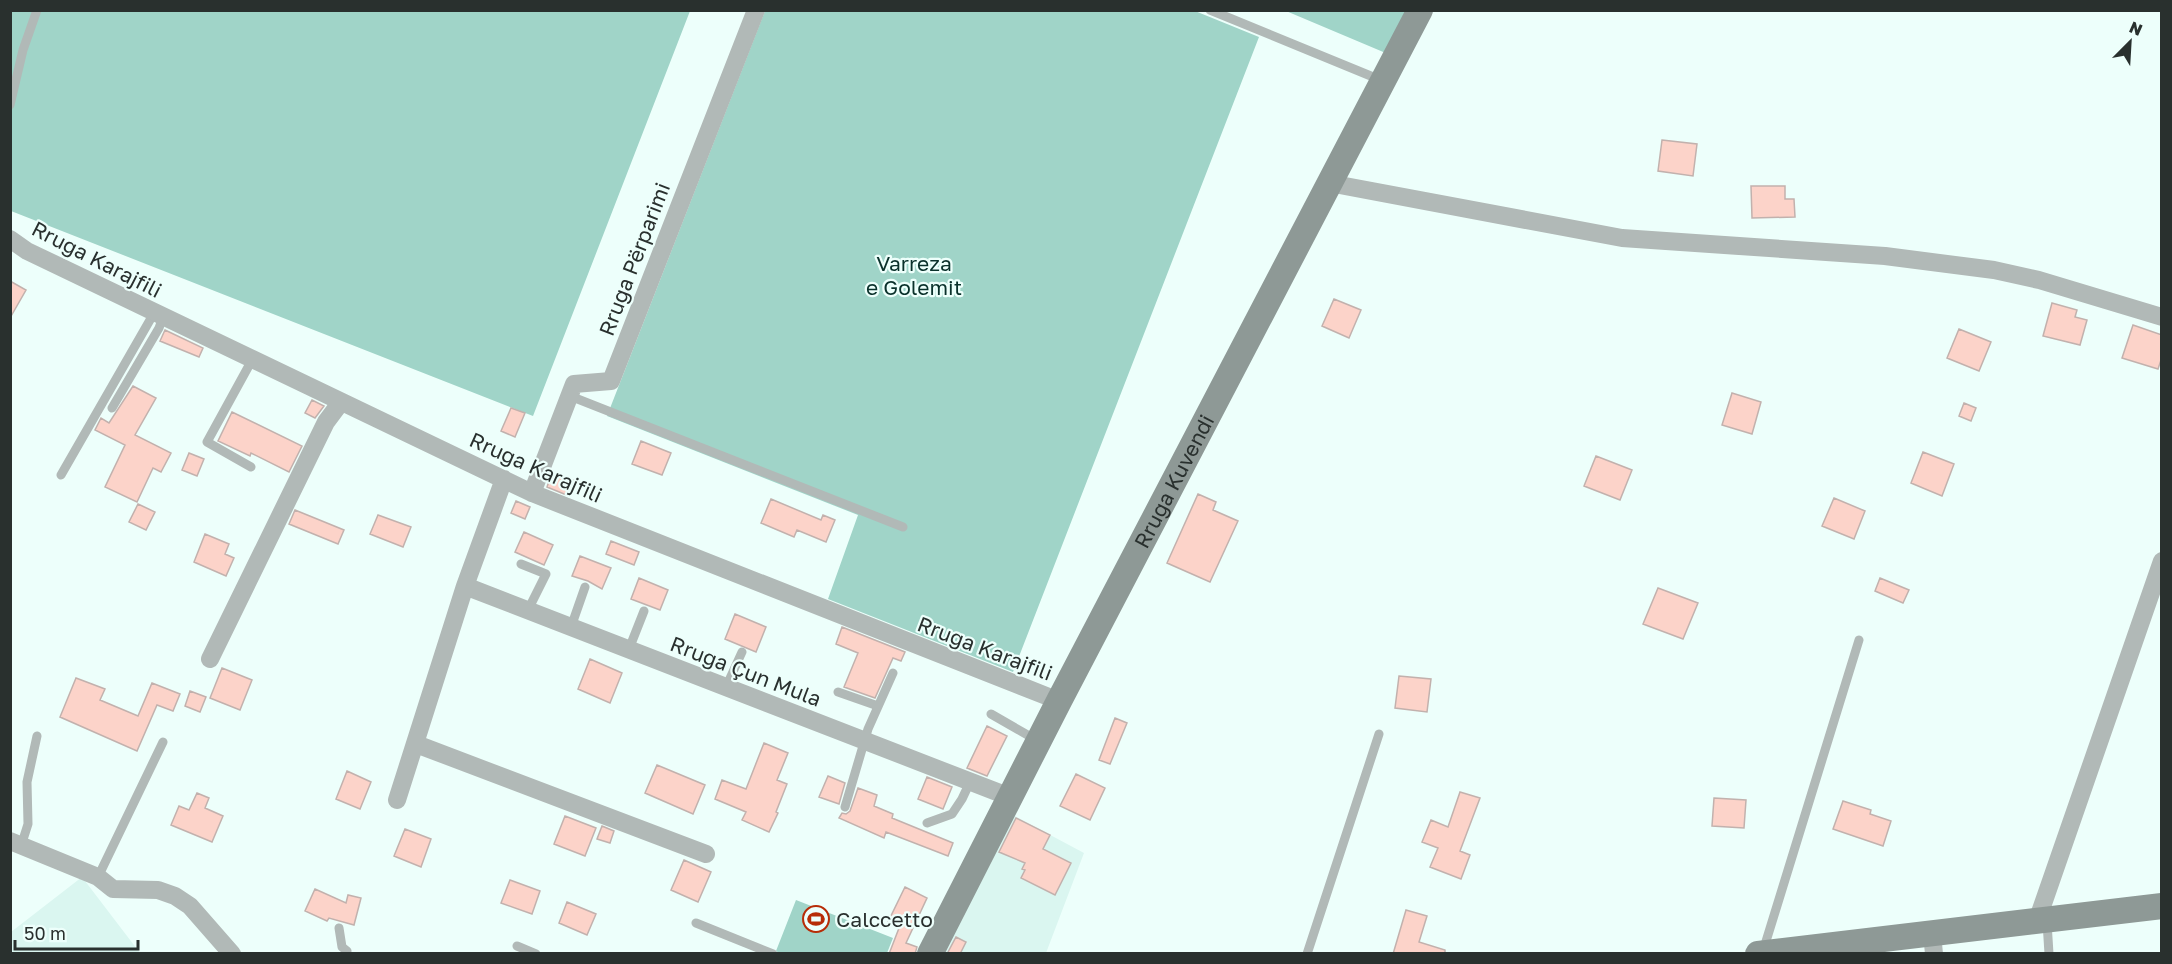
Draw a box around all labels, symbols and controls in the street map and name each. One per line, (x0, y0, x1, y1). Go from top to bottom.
north arrow (2100, 12, 2160, 72)
text: N (2126, 17, 2146, 40)
street label: Rruga Përparimi (593, 179, 675, 339)
street label: Rruga Karajfili (28, 215, 166, 303)
park label: Varreza e Golemit (866, 250, 962, 300)
street label: Rruga Kuvendi (1128, 410, 1219, 552)
street label: Rruga Karajfili (466, 426, 606, 508)
street label: Rruga Karajfili (914, 610, 1056, 686)
street label: Rruga Çun Mula (667, 630, 825, 712)
sports icon: Calccetto (801, 904, 831, 934)
place label: Calccetto (836, 906, 933, 932)
scale bar (15, 913, 138, 951)
text: 50 m (24, 922, 66, 944)

